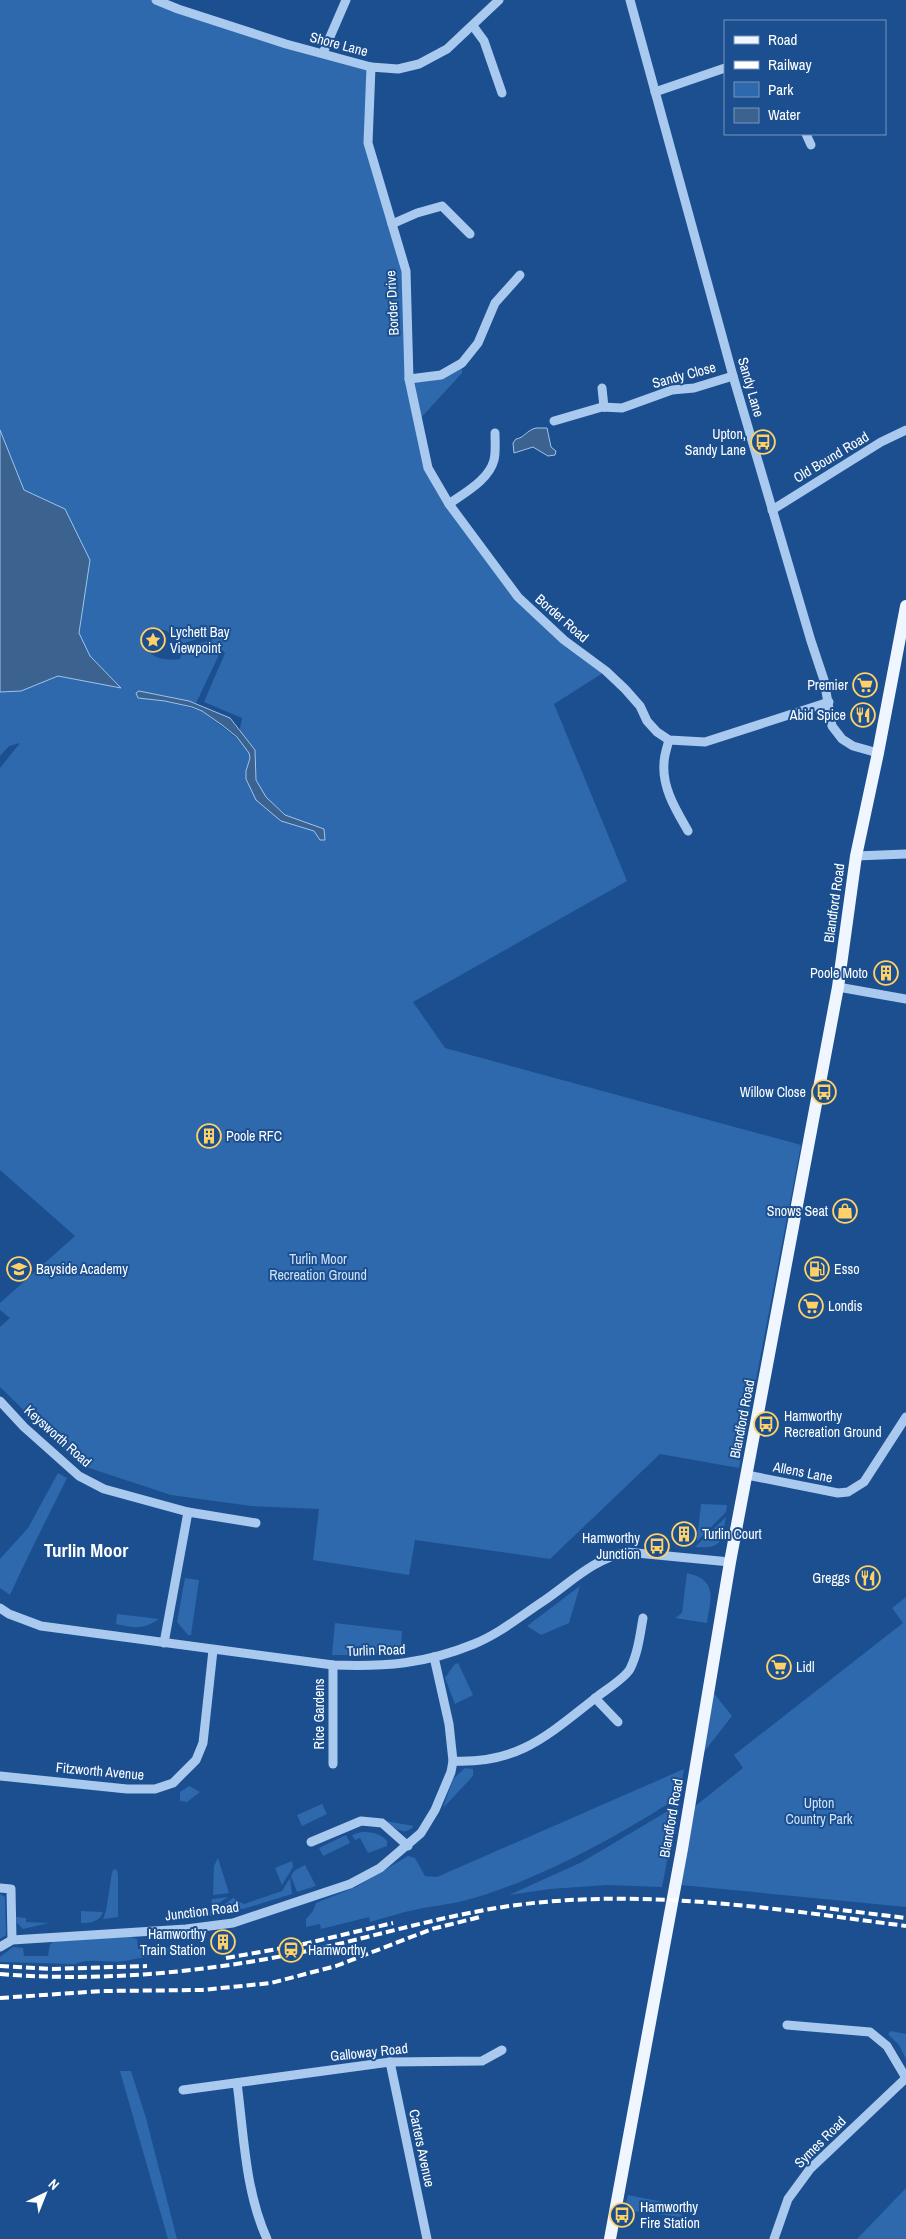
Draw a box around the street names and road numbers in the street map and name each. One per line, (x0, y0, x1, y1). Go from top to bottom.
street label: Shore Lane (308, 28, 370, 60)
street label: Border Drive (381, 270, 403, 336)
street label: Sandy Lane (734, 355, 768, 419)
street label: Sandy Close (650, 358, 718, 392)
street label: Old Bound Road (790, 427, 872, 487)
street label: Border Road (532, 590, 592, 646)
street label: Blandford Road (820, 862, 848, 944)
street label: Blandford Road (726, 1378, 758, 1460)
street label: Keysworth Road (21, 1401, 95, 1471)
street label: Allens Lane (771, 1457, 834, 1487)
street label: Turlin Road (346, 1640, 406, 1660)
street label: Rice Gardens (310, 1678, 328, 1749)
street label: Fitzworth Avenue (55, 1758, 145, 1784)
street label: Blandford Road (655, 1777, 687, 1859)
street label: Junction Road (164, 1898, 240, 1924)
street label: Galloway Road (329, 2039, 409, 2065)
street label: Carters Avenue (405, 2108, 439, 2188)
street label: Symes Road (790, 2112, 850, 2172)

